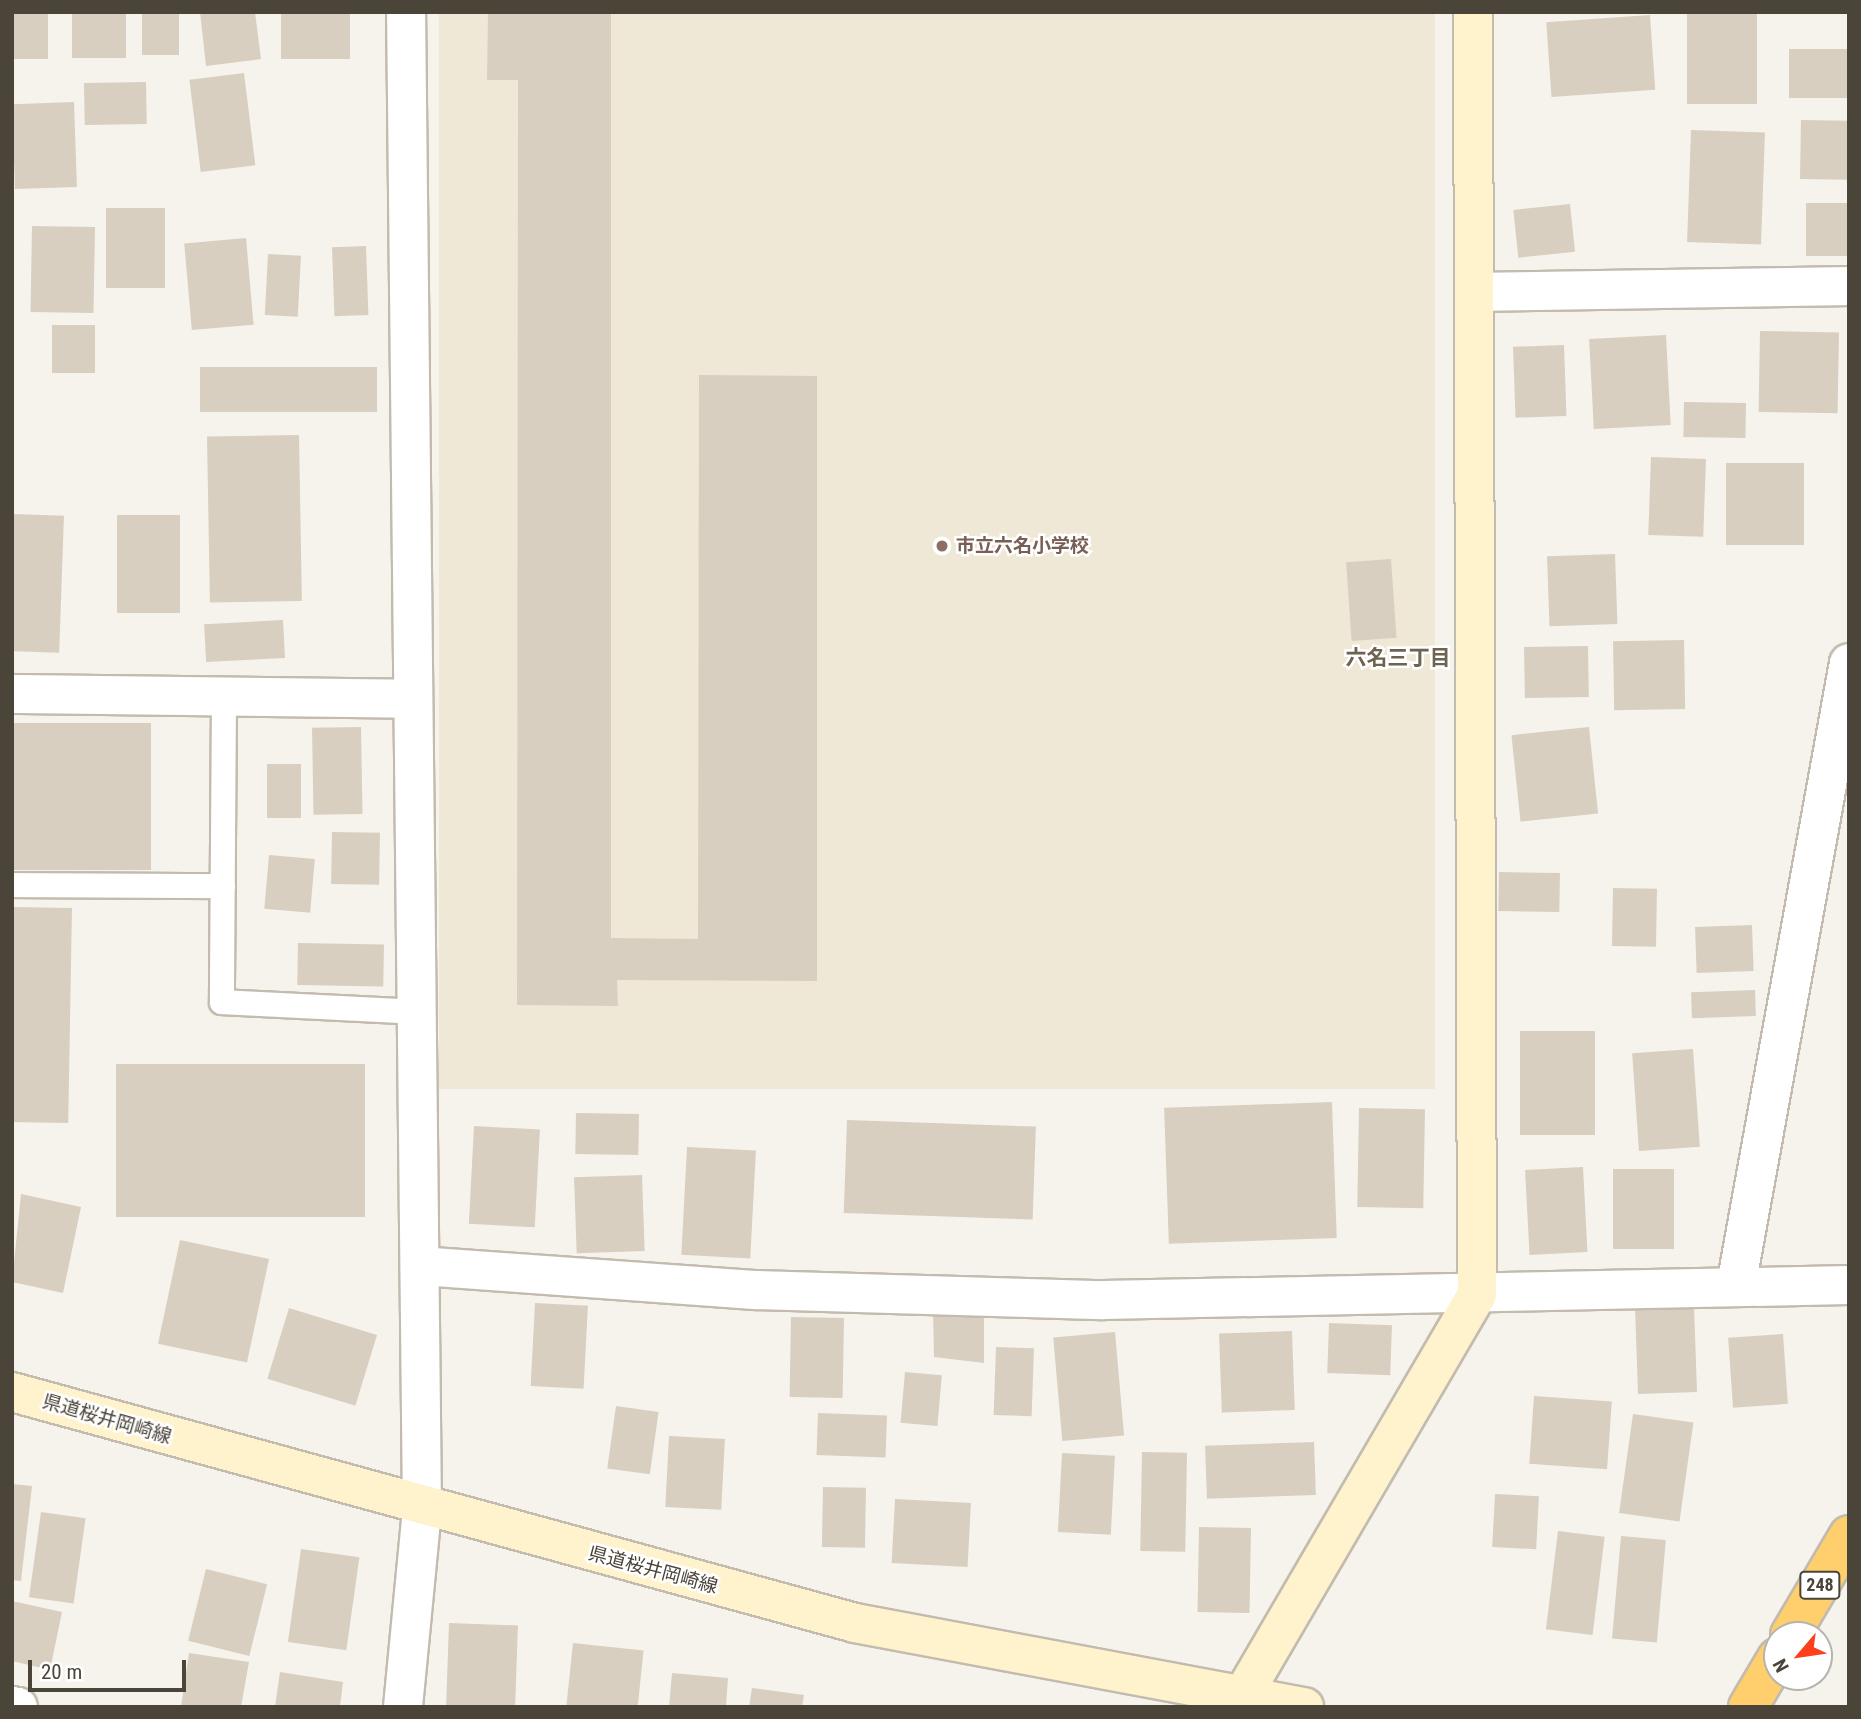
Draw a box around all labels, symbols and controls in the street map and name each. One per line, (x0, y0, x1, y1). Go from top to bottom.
place label: 市立六名小学校 (956, 535, 1089, 557)
marker: 市立六名小学校 (934, 538, 950, 554)
district label: 六名三丁目 (1346, 645, 1450, 671)
street label: 県道桜井岡崎線 (40, 1390, 174, 1448)
street label: 県道桜井岡崎線 (586, 1542, 720, 1598)
road number: 248 (1799, 1570, 1841, 1600)
north arrow (1763, 1621, 1833, 1691)
scale bar (32, 1646, 189, 1690)
text: N (1768, 1655, 1794, 1676)
text: 20 m (41, 1660, 82, 1684)

